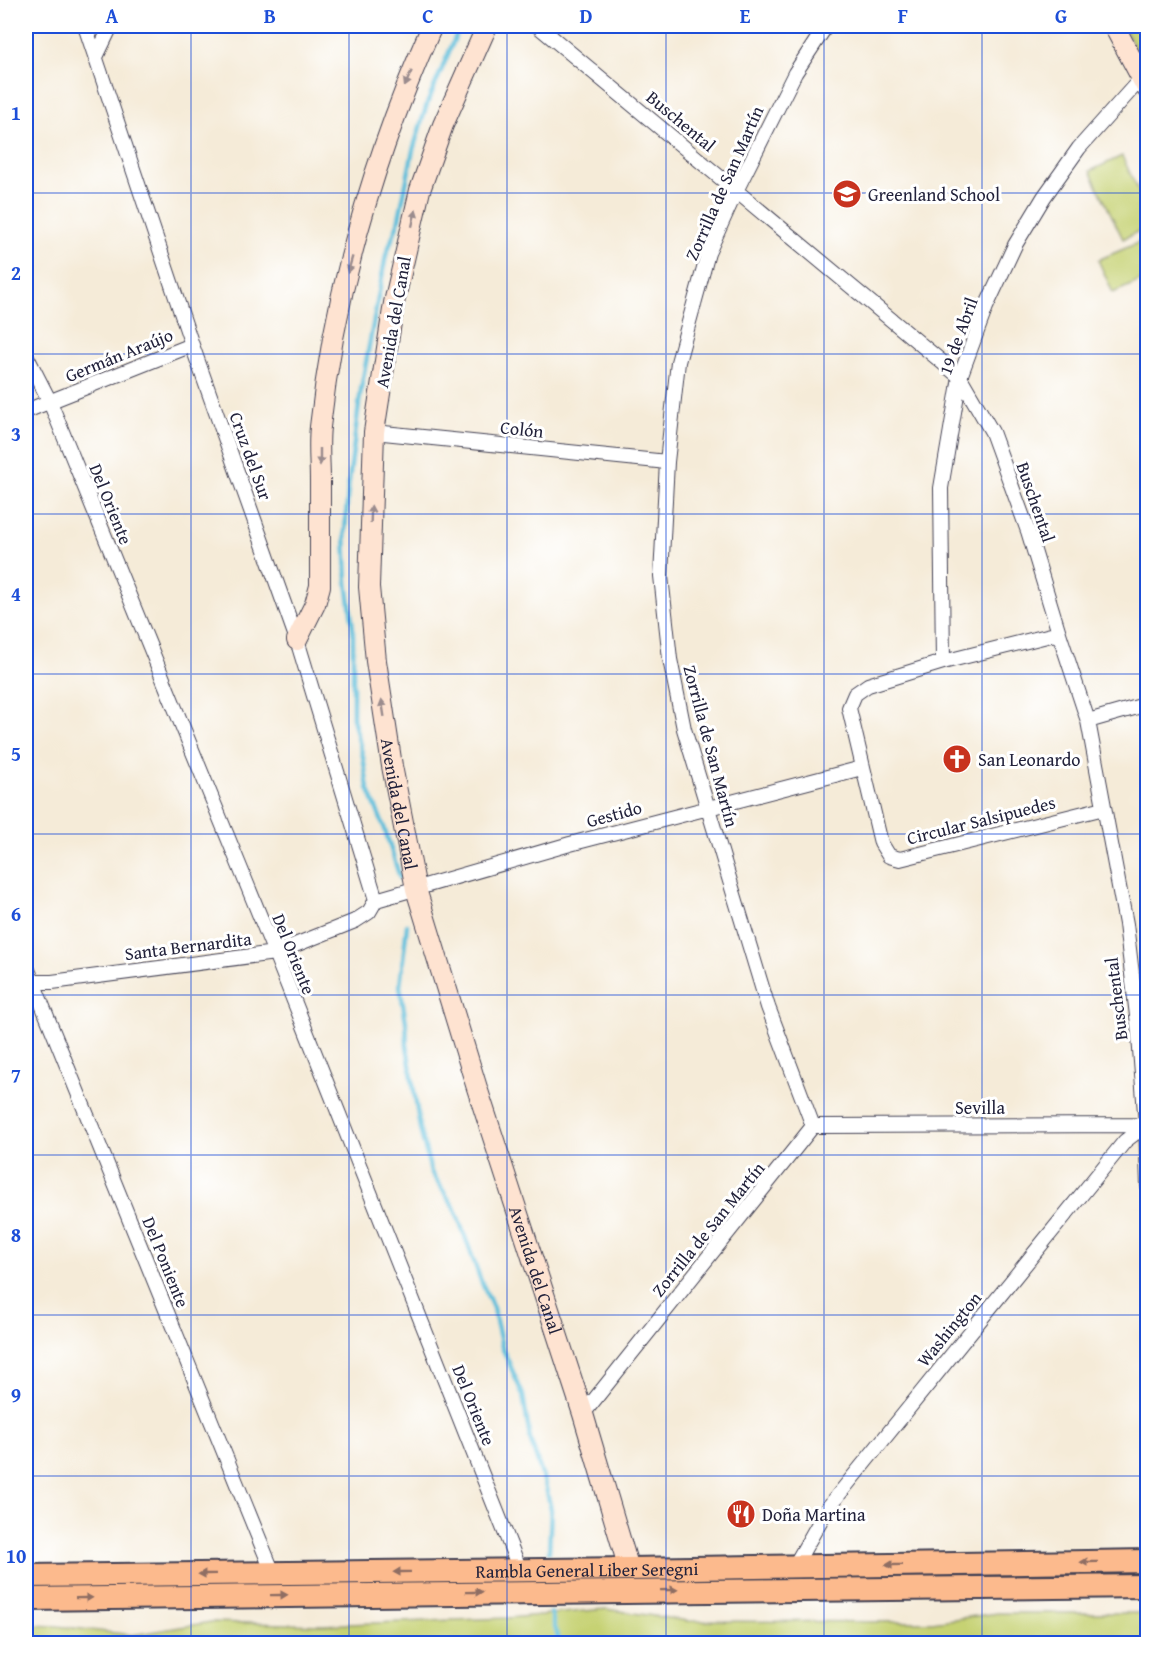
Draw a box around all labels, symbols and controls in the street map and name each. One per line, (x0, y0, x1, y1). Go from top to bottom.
text: A (106, 1, 119, 30)
text: B (264, 1, 276, 30)
text: C (422, 1, 434, 30)
text: D (579, 1, 593, 30)
text: E (740, 1, 751, 30)
text: F (898, 1, 908, 30)
text: G (1055, 1, 1067, 30)
one-way arrow (403, 70, 412, 88)
street label: Buschental (640, 84, 722, 158)
text: 1 (11, 98, 21, 127)
street label: Zorrilla de San Martín (678, 101, 770, 265)
school or university icon: Greenland School (831, 178, 863, 210)
place label: Greenland School (868, 181, 1000, 208)
one-way arrow (409, 209, 419, 227)
street label: Avenida del Canal (368, 254, 418, 390)
one-way arrow (344, 256, 354, 274)
text: 2 (11, 258, 21, 287)
street label: 19 de Abril (931, 293, 985, 379)
street label: Germán Araújo (61, 321, 177, 389)
street label: Cruz del Sur (223, 408, 280, 504)
street label: Colón (499, 413, 545, 445)
text: 3 (11, 419, 21, 448)
one-way arrow (315, 448, 325, 467)
street label: Buschental (1010, 458, 1062, 546)
street label: Del Oriente (83, 459, 139, 549)
one-way arrow (366, 504, 376, 523)
text: 4 (11, 579, 21, 608)
street label: Zorrilla de San Martín (676, 662, 746, 830)
one-way arrow (379, 698, 388, 717)
street label: Avenida del Canal (374, 736, 425, 872)
text: 5 (11, 739, 21, 768)
church icon: San Leonardo (941, 743, 973, 775)
place label: San Leonardo (978, 746, 1080, 773)
street label: Circular Salsipuedes (904, 788, 1058, 852)
street label: Gestido (583, 794, 645, 834)
text: 6 (11, 899, 21, 928)
street label: Del Oriente (266, 909, 322, 999)
street label: Santa Bernardita (123, 925, 253, 967)
street label: Buschental (1098, 956, 1134, 1042)
text: 7 (11, 1060, 21, 1089)
street label: Sevilla (955, 1094, 1005, 1121)
street label: Zorrilla de San Martín (645, 1156, 771, 1302)
street label: Avenida del Canal (503, 1202, 570, 1337)
street label: Del Poniente (136, 1213, 196, 1311)
text: 8 (11, 1220, 21, 1249)
street label: Washington (910, 1285, 988, 1373)
street label: Del Oriente (446, 1360, 502, 1450)
text: 9 (11, 1380, 21, 1409)
restaurant icon: Doña Martina (725, 1498, 757, 1530)
place label: Doña Martina (762, 1501, 866, 1528)
text: 10 (6, 1541, 26, 1570)
street label: Rambla General Liber Seregni (475, 1554, 699, 1584)
one-way arrow (1080, 1557, 1099, 1567)
one-way arrow (885, 1560, 904, 1570)
one-way arrow (393, 1567, 412, 1577)
one-way arrow (198, 1569, 217, 1579)
one-way arrow (659, 1585, 678, 1595)
one-way arrow (464, 1588, 483, 1597)
one-way arrow (269, 1590, 288, 1600)
one-way arrow (74, 1593, 93, 1603)

